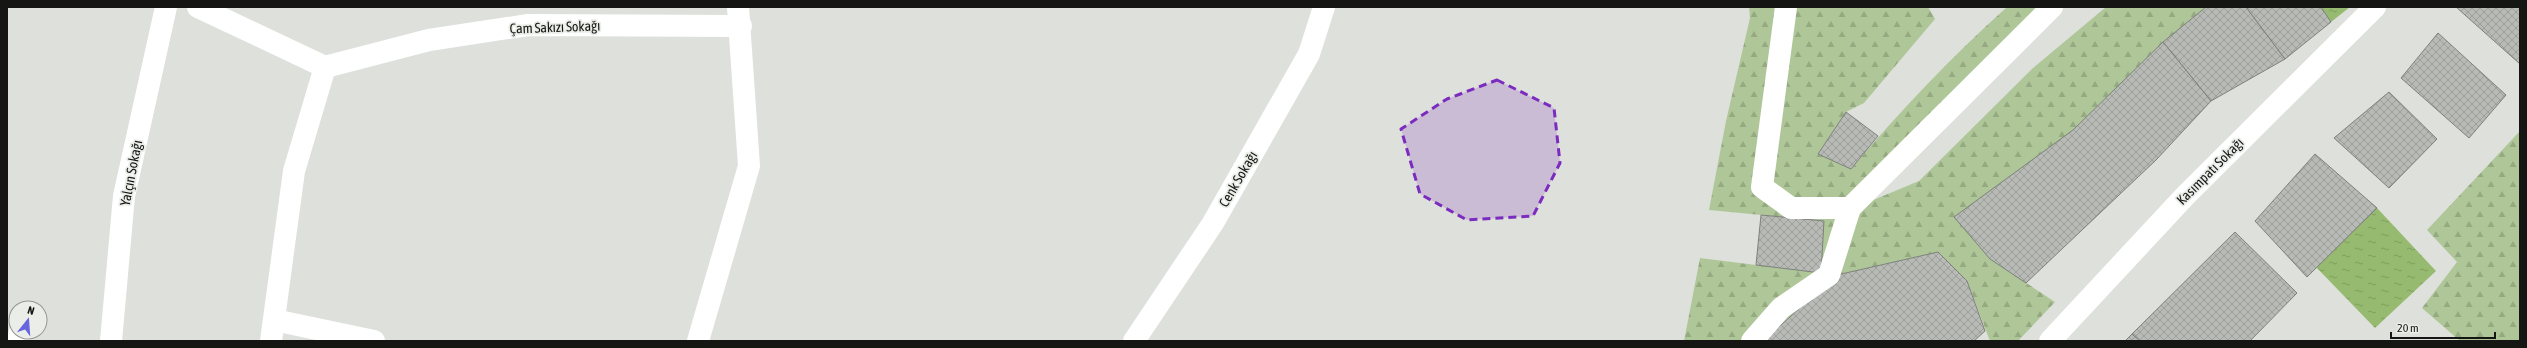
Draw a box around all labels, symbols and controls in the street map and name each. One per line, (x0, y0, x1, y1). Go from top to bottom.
street label: Çam Sakızı Sokağı (509, 17, 601, 37)
street label: Kasımpatı Sokağı (2173, 134, 2247, 208)
street label: Yalçın Sokağı (117, 139, 145, 207)
street label: Cenk Sokağı (1216, 148, 1260, 210)
north arrow (8, 300, 48, 340)
text: N (26, 304, 36, 317)
scale bar (2391, 314, 2495, 340)
text: 20 m (2397, 321, 2419, 335)

